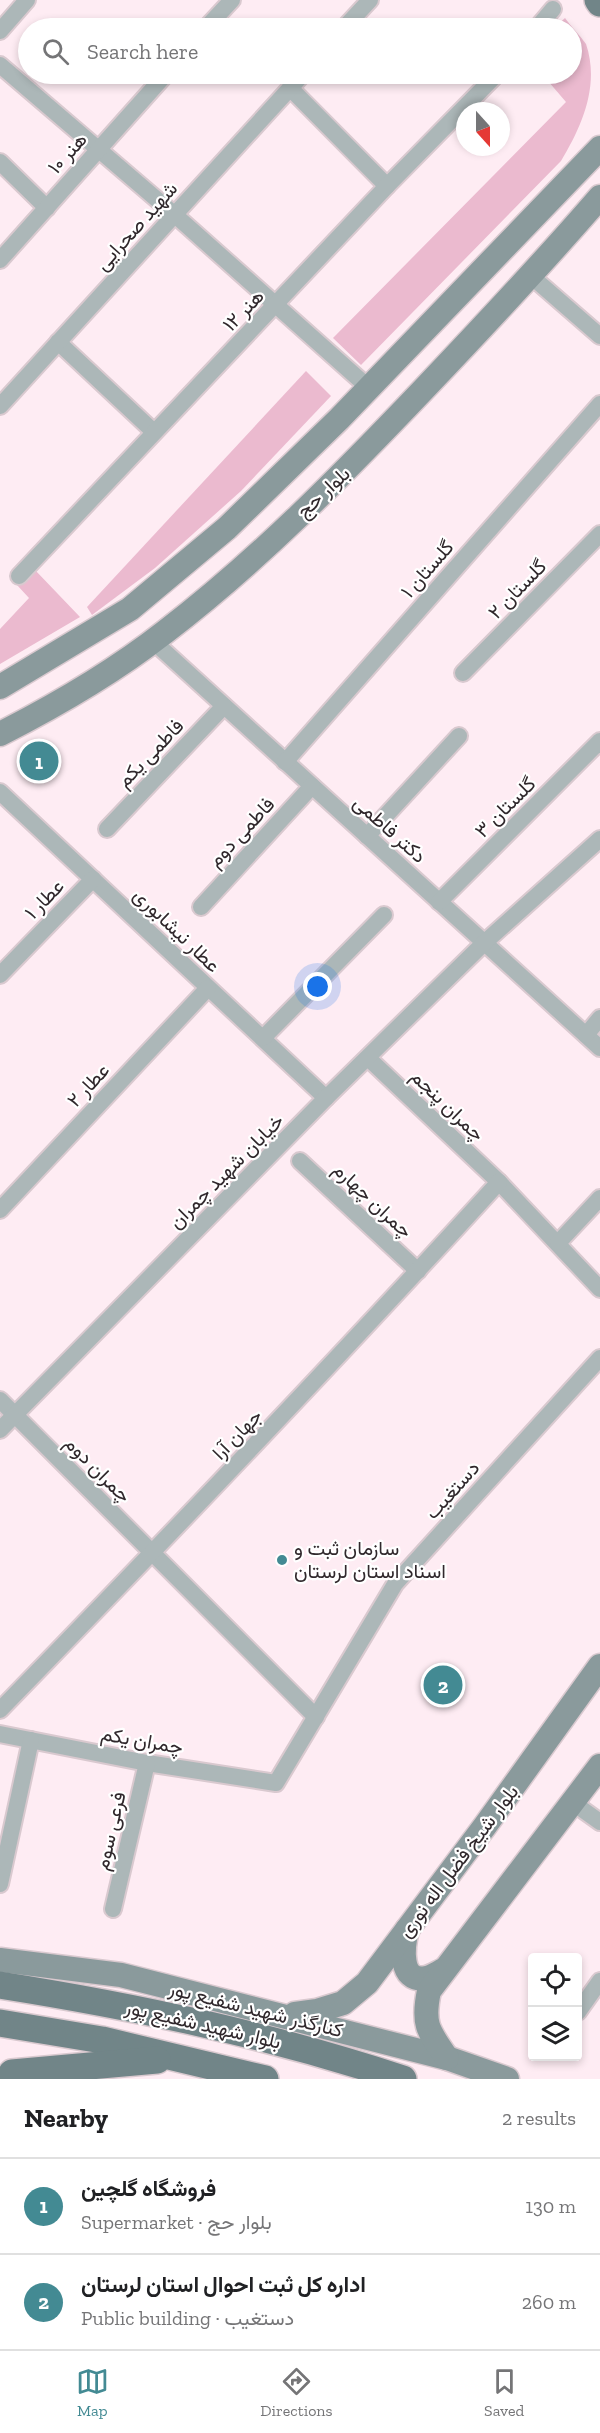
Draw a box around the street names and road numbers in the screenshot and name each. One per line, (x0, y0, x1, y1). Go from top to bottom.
street label: هنر ۱۰ (42, 127, 92, 179)
street label: شهید صحرایی (90, 177, 183, 276)
street label: هنر ۱۲ (217, 284, 269, 337)
street label: بلوار حج (291, 461, 356, 524)
street label: گلستان ۱ (395, 535, 459, 603)
street label: گلستان ۲ (483, 554, 551, 624)
street label: فاطمی یکم (112, 714, 189, 793)
street label: گلستان ۳ (470, 771, 541, 842)
street label: دکتر فاطمی (348, 790, 431, 869)
street label: فاطمی دوم (203, 792, 280, 873)
street label: عطار ۱ (19, 874, 69, 925)
street label: عطار نیشابوری (128, 883, 225, 978)
street label: عطار ۲ (62, 1058, 115, 1113)
street label: چمران پنجم (405, 1064, 490, 1147)
street label: خیابان شهید چمران (164, 1109, 290, 1235)
street label: چمران چهارم (327, 1157, 418, 1244)
street label: جهان آرا (207, 1404, 268, 1465)
street label: چمران دوم (58, 1431, 136, 1509)
street label: دستغیب (420, 1456, 484, 1524)
street label: چمران یکم (99, 1721, 185, 1761)
street label: بلوار شیخ فضل اله نوری (393, 1780, 525, 1943)
street label: فرعی سوم (89, 1789, 132, 1873)
street label: کنارگذر شهید شفیع پور (165, 1976, 346, 2044)
street label: بلوار شهید شفیع پور (121, 1994, 283, 2056)

